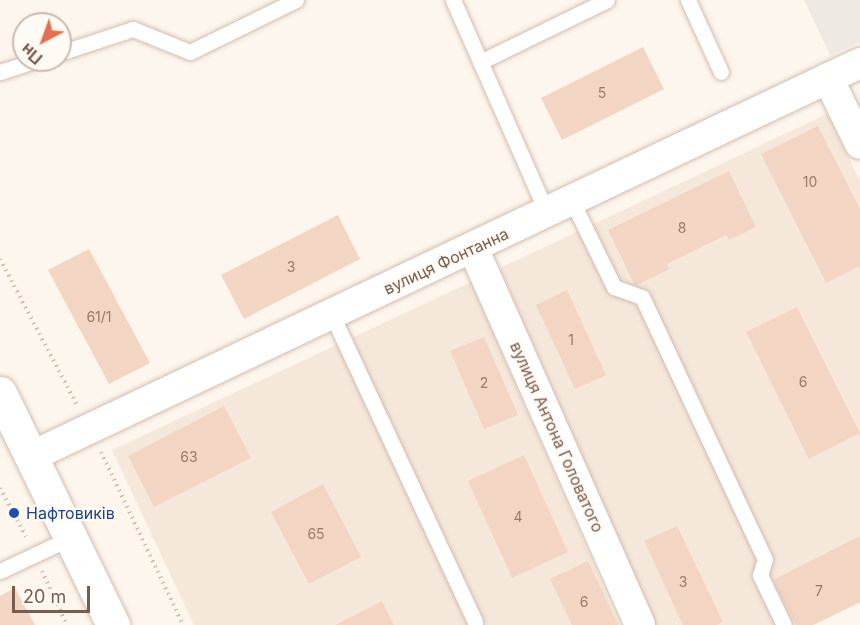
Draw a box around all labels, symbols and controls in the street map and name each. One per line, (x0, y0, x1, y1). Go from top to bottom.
north arrow (12, 12, 72, 72)
text: Пн (17, 39, 46, 69)
house number: 5 (598, 85, 606, 101)
house number: 10 (803, 174, 817, 190)
house number: 8 (678, 220, 686, 236)
street label: вулиця Фонтанна (381, 224, 511, 298)
house number: 3 (287, 259, 295, 275)
house number: 61/1 (86, 309, 112, 325)
house number: 1 (568, 332, 574, 348)
street label: вулиця Антона Головатого (506, 339, 608, 535)
house number: 6 (799, 374, 807, 390)
house number: 2 (480, 375, 488, 391)
house number: 63 (180, 449, 198, 465)
place label: Нафтовиків (26, 503, 115, 523)
marker: Нафтовиків (7, 506, 21, 520)
house number: 4 (513, 509, 523, 525)
house number: 65 (307, 526, 325, 542)
scale bar (15, 574, 93, 612)
house number: 3 (679, 574, 687, 590)
house number: 7 (815, 583, 823, 599)
text: 20 m (23, 586, 66, 607)
house number: 6 (580, 594, 588, 610)

